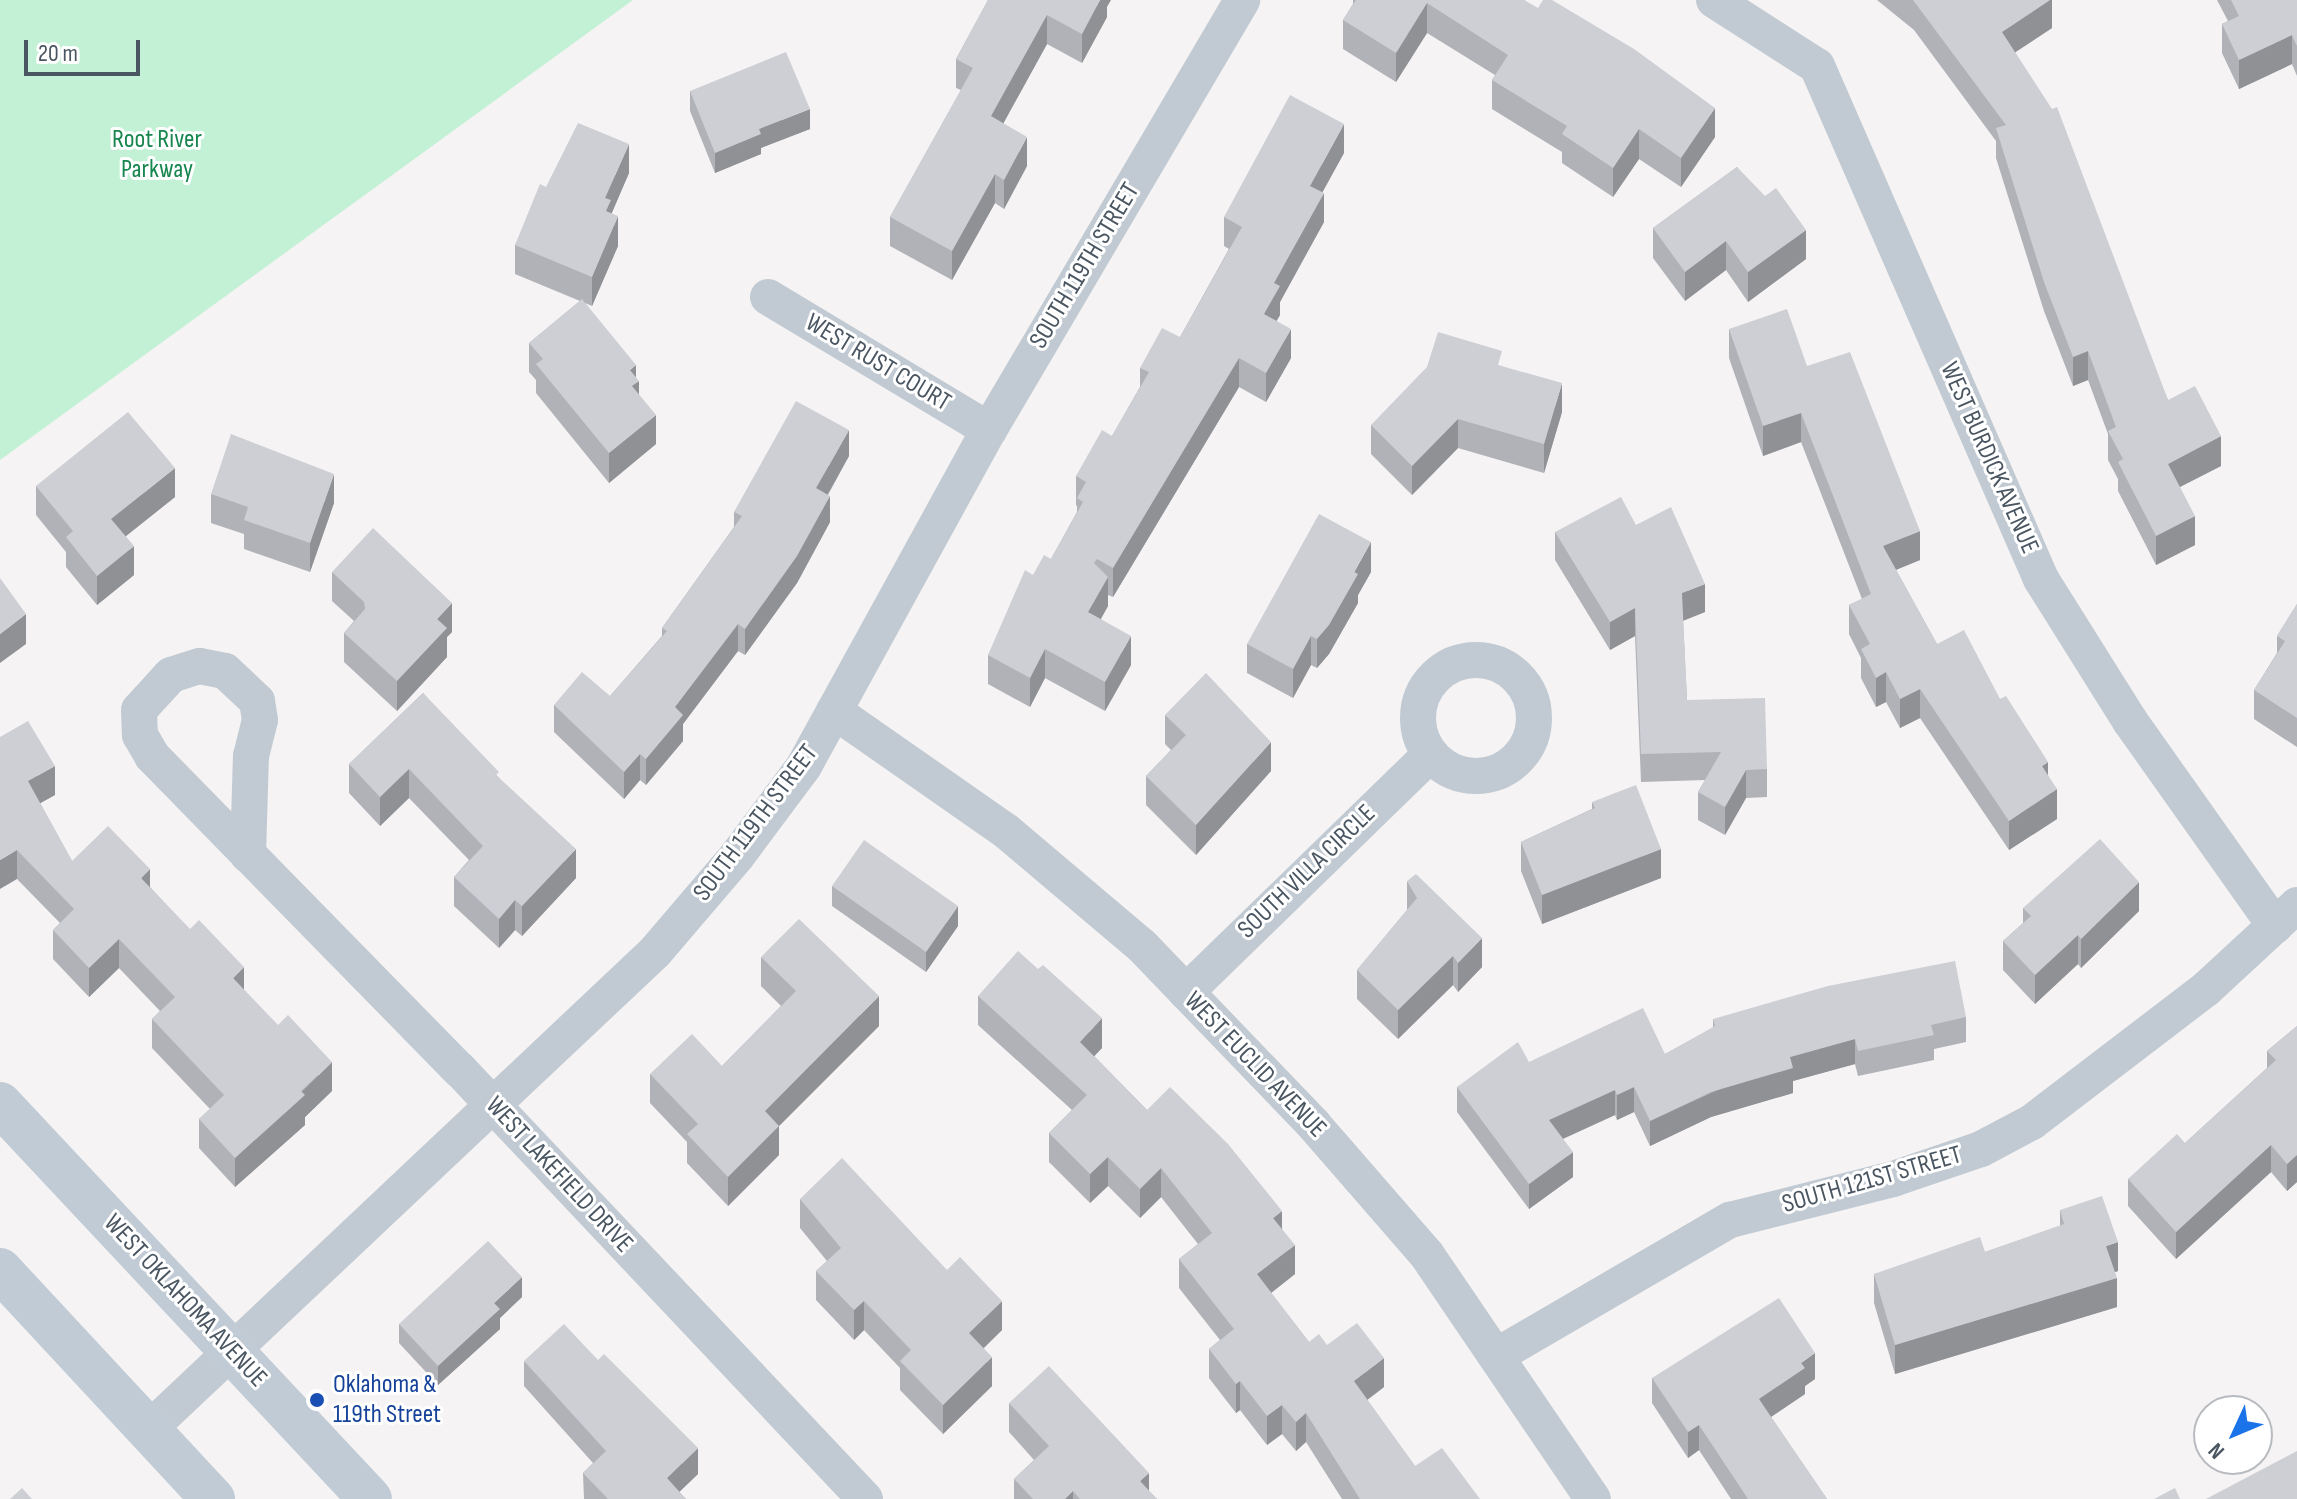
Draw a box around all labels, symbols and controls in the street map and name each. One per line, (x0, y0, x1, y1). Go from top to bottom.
scale bar (28, 24, 144, 74)
text: 20 m (38, 39, 78, 68)
park label: Root River Parkway (112, 124, 202, 186)
street label: SOUTH 119TH STREET (1023, 177, 1147, 355)
street label: WEST RUST COURT (800, 307, 956, 419)
street label: WEST BURDICK AVENUE (1933, 358, 2045, 558)
street label: SOUTH 119TH STREET (687, 739, 825, 907)
street label: SOUTH VILLA CIRCLE (1232, 799, 1382, 945)
street label: WEST EUCLID AVENUE (1177, 986, 1333, 1144)
street label: WEST LAKEFIELD DRIVE (479, 1091, 639, 1259)
street label: SOUTH 121ST STREET (1779, 1139, 1965, 1221)
street label: WEST OKLAHOMA AVENUE (97, 1208, 273, 1394)
place label: Oklahoma & 119th Street (333, 1369, 441, 1430)
marker: Oklahoma & 119th Street (308, 1391, 326, 1409)
north arrow (2193, 1395, 2273, 1475)
text: N (2203, 1437, 2231, 1464)

